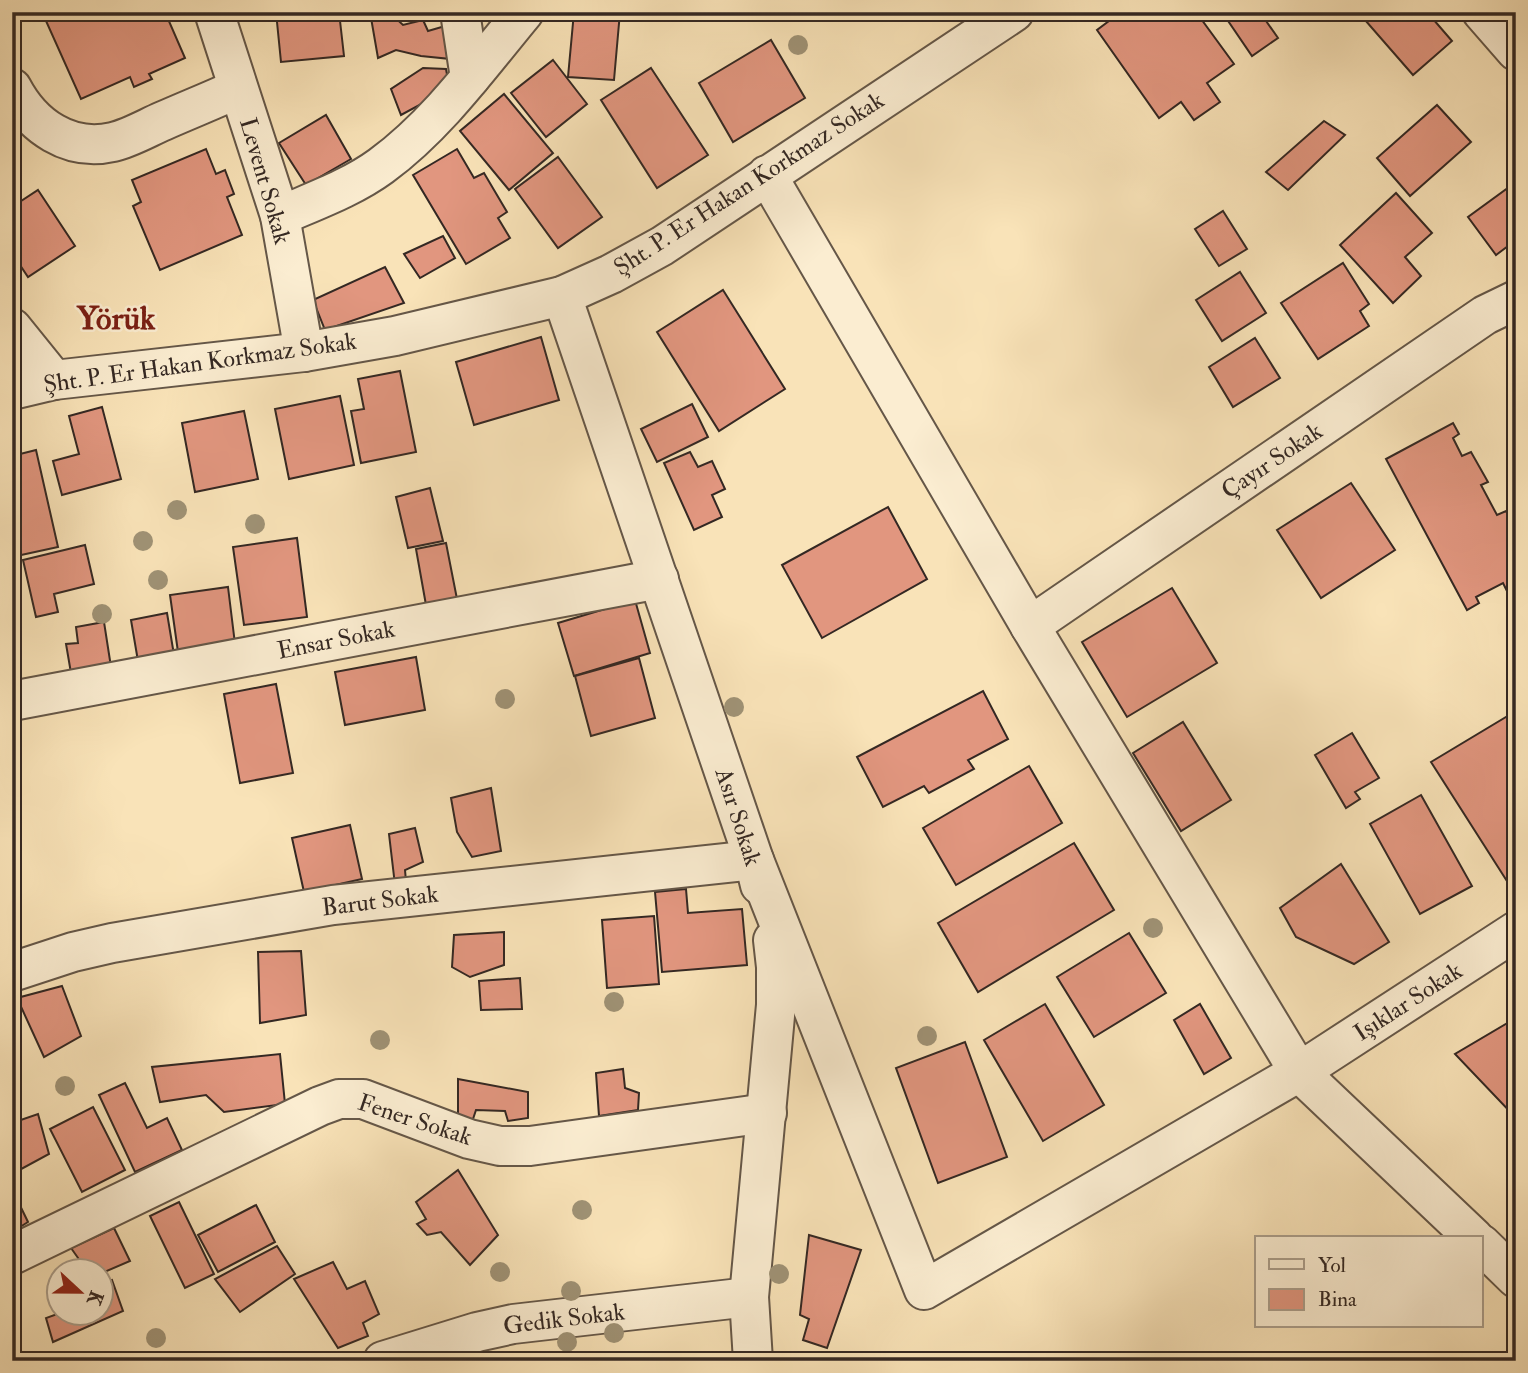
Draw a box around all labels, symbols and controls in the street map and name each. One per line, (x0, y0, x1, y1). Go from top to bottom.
street label: Şht. P. Er Hakan Korkmaz Sokak (608, 85, 890, 283)
street label: Levent Sokak (232, 114, 298, 248)
district label: Yörük (76, 299, 156, 339)
street label: Şht. P. Er Hakan Korkmaz Sokak (41, 326, 359, 400)
street label: Çayır Sokak (1215, 416, 1329, 506)
street label: Ensar Sokak (275, 613, 398, 667)
street label: Asır Sokak (707, 763, 769, 870)
street label: Barut Sokak (320, 878, 441, 924)
street label: Işıklar Sokak (1348, 955, 1469, 1049)
street label: Fener Sokak (354, 1087, 477, 1153)
legend (1255, 1236, 1482, 1328)
text: Yol (1318, 1252, 1346, 1279)
north arrow (46, 1258, 116, 1328)
text: Bina (1318, 1286, 1357, 1313)
text: K (81, 1287, 108, 1309)
street label: Gedik Sokak (501, 1296, 627, 1342)

